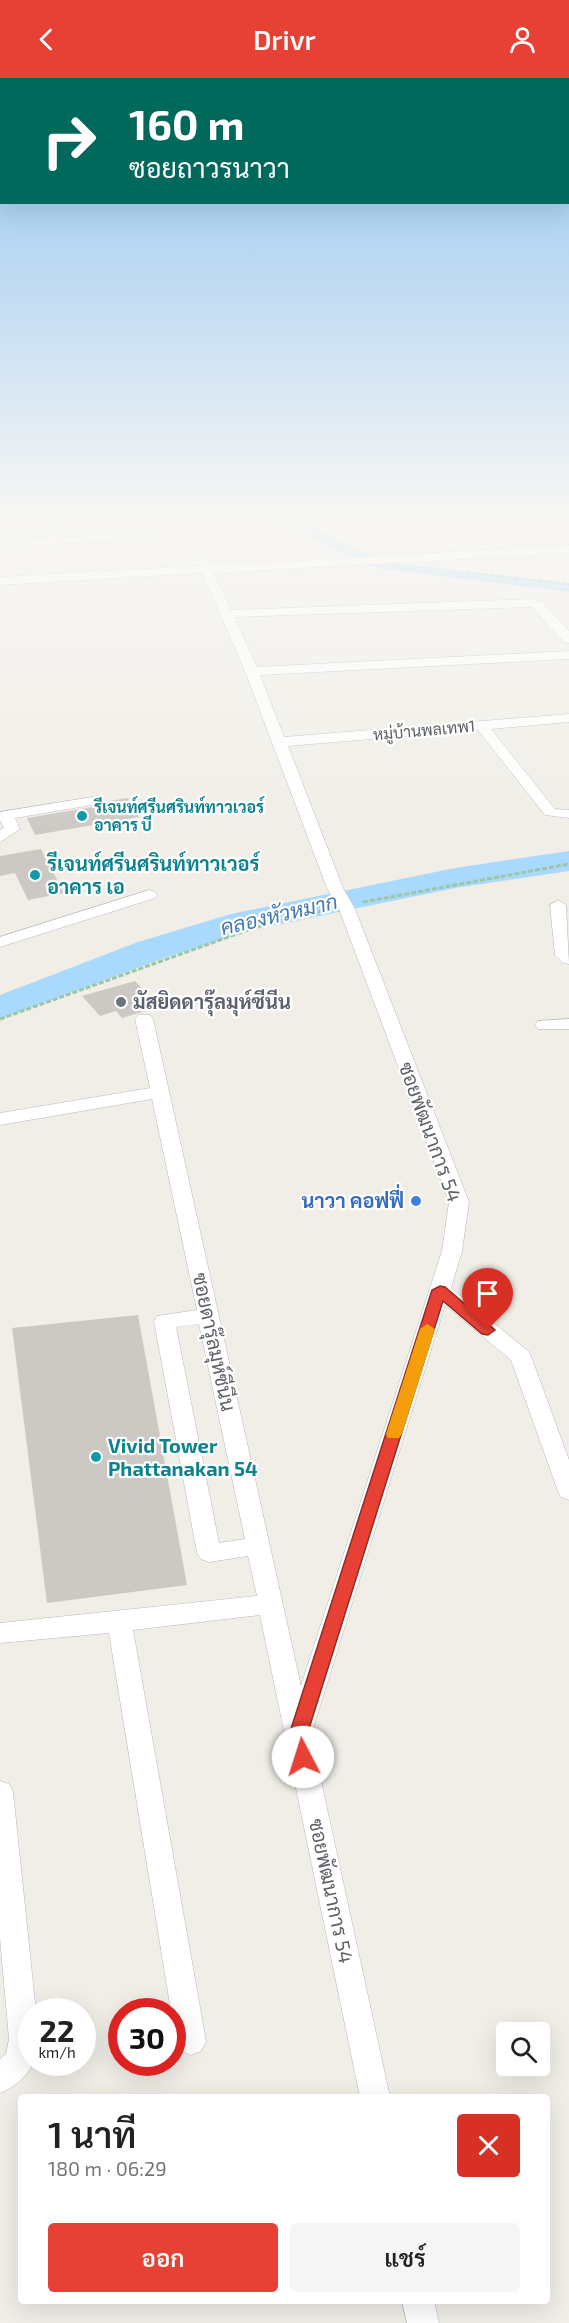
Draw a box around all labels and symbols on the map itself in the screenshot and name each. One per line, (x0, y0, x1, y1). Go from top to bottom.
street label: หมู่บ้านพลเทพ1 (372, 716, 476, 746)
place label: รีเจนท์ศรีนศรินท์ทาวเวอร์ อาคาร บี (94, 796, 265, 834)
marker: รีเจนท์ศรีนศรินท์ทาวเวอร์ อาคาร บี (75, 809, 89, 823)
place label: รีเจนท์ศรีนศรินท์ทาวเวอร์ อาคาร เอ (47, 851, 261, 898)
marker: รีเจนท์ศรีนศรินท์ทาวเวอร์ อาคาร เอ (28, 868, 42, 882)
water label: คลองหัวหมาก (218, 888, 340, 939)
place label: มัสยิดดารุ๊ลมุห์ซีนีน (133, 989, 291, 1017)
marker: มัสยิดดารุ๊ลมุห์ซีนีน (114, 995, 128, 1009)
street label: ซอยพัฒนาการ 54 (394, 1058, 467, 1205)
place label: นาวา คอฟฟี่ (302, 1184, 404, 1212)
marker: นาวา คอฟฟี่ (409, 1194, 423, 1208)
pin (462, 1268, 513, 1330)
street label: ซอยดารุ๊ลมุห์ซีนีน (186, 1270, 242, 1414)
place label: Vivid Tower Phattanakan 54 (108, 1433, 258, 1480)
marker: Vivid Tower Phattanakan 54 (89, 1450, 103, 1464)
position arrow (271, 1725, 335, 1789)
street label: ซอยพัฒนาการ 54 (305, 1816, 359, 1965)
speed limit sign: 30 (108, 1998, 186, 2076)

